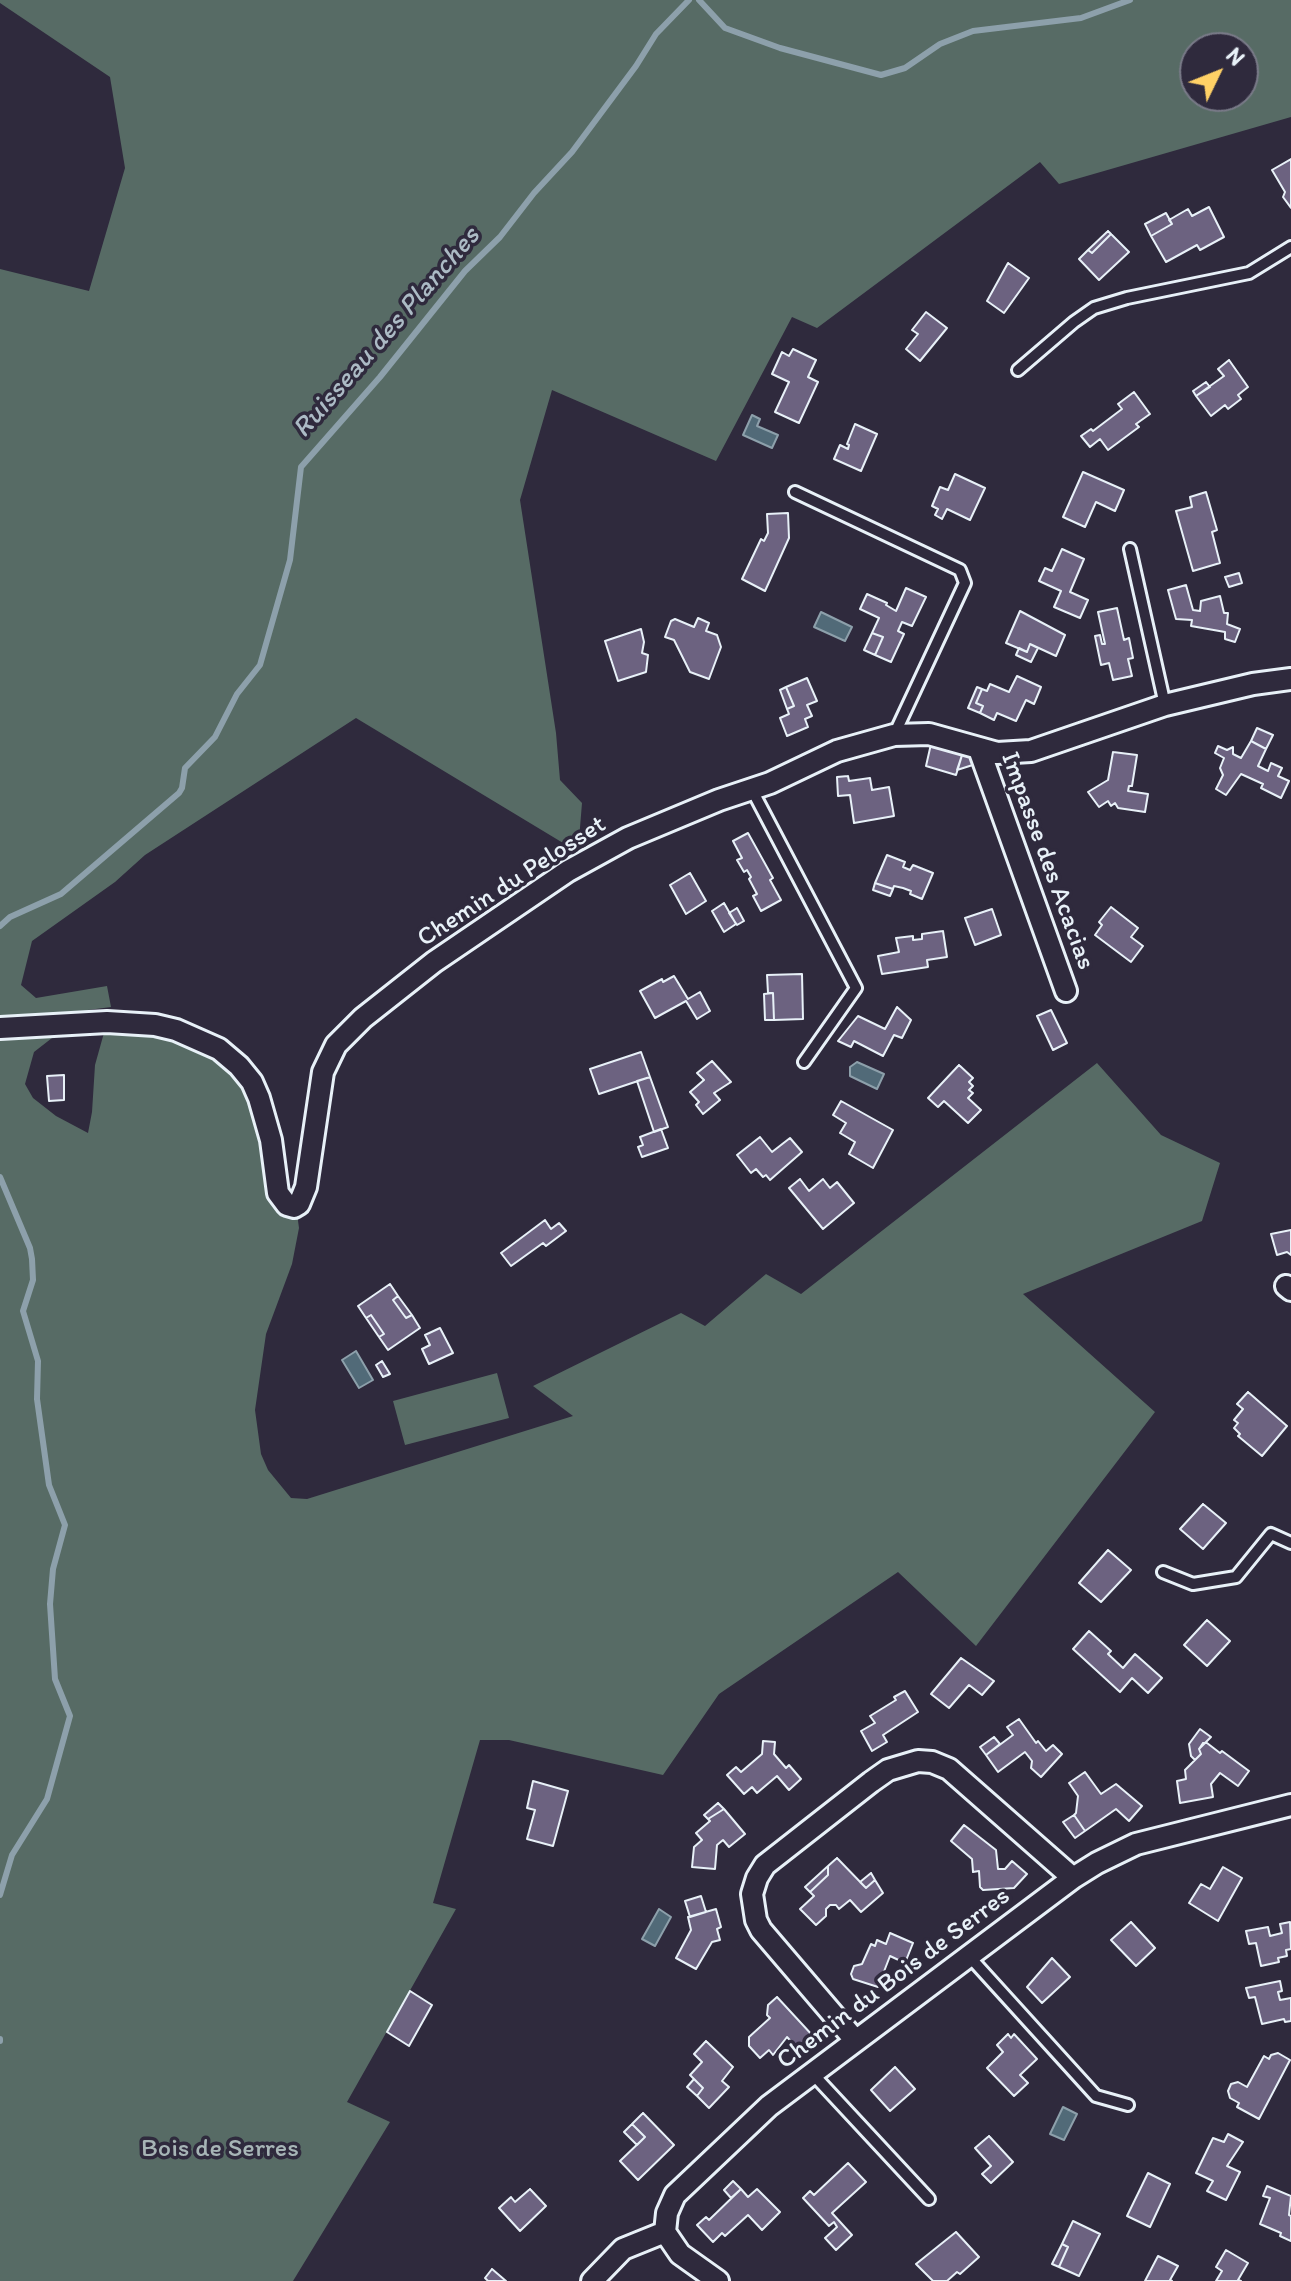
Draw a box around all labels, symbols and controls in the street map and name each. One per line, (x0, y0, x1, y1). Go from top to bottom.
north arrow (1179, 32, 1259, 112)
text: N (1221, 42, 1250, 71)
water label: Ruisseau des Planches (286, 220, 488, 446)
street label: Impasse des Acacias (993, 748, 1101, 974)
street label: Chemin du Pelosset (412, 809, 612, 955)
street label: Chemin du Bois de Serres (771, 1881, 1017, 2077)
park label: Bois de Serres (141, 2133, 299, 2165)

